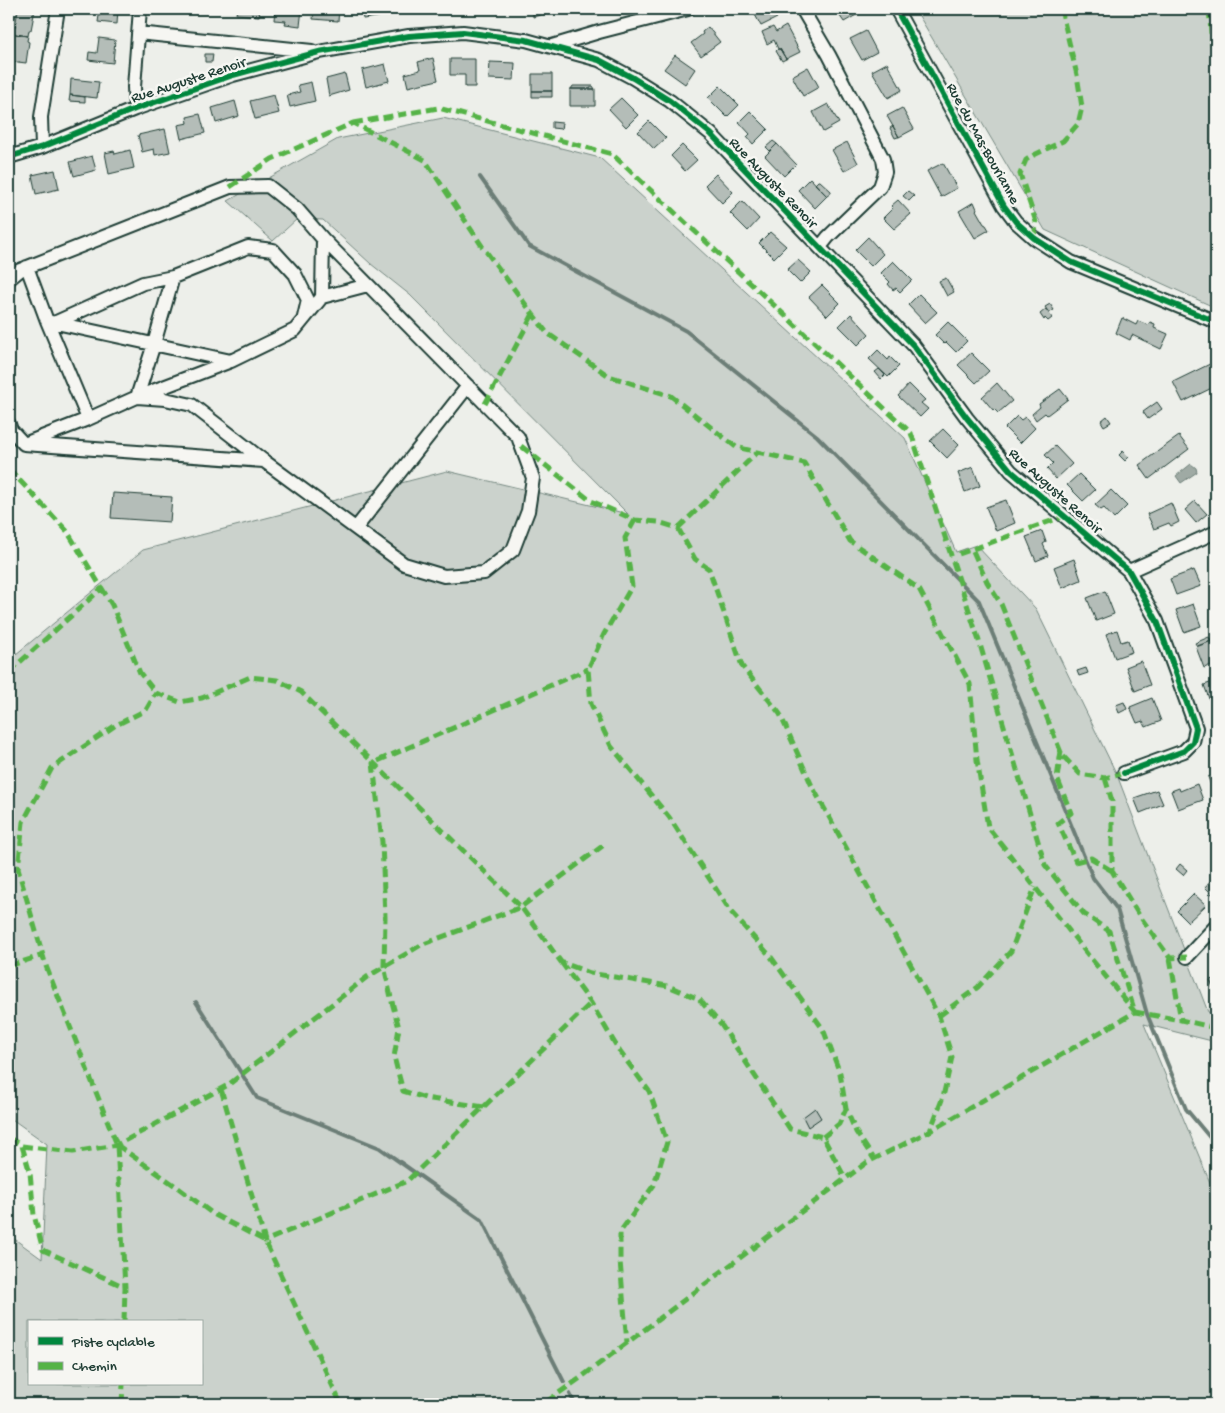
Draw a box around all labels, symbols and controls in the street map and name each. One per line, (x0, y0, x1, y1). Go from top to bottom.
street label: Rue Auguste Renoir (129, 53, 250, 108)
street label: Rue du Mas-Bourianne (941, 80, 1023, 208)
street label: Rue Auguste Renoir (725, 134, 822, 234)
street label: Rue Auguste Renoir (1004, 445, 1106, 539)
legend (28, 1320, 202, 1386)
text: Piste cyclable (71, 1334, 155, 1352)
text: Chemin (72, 1358, 117, 1376)

